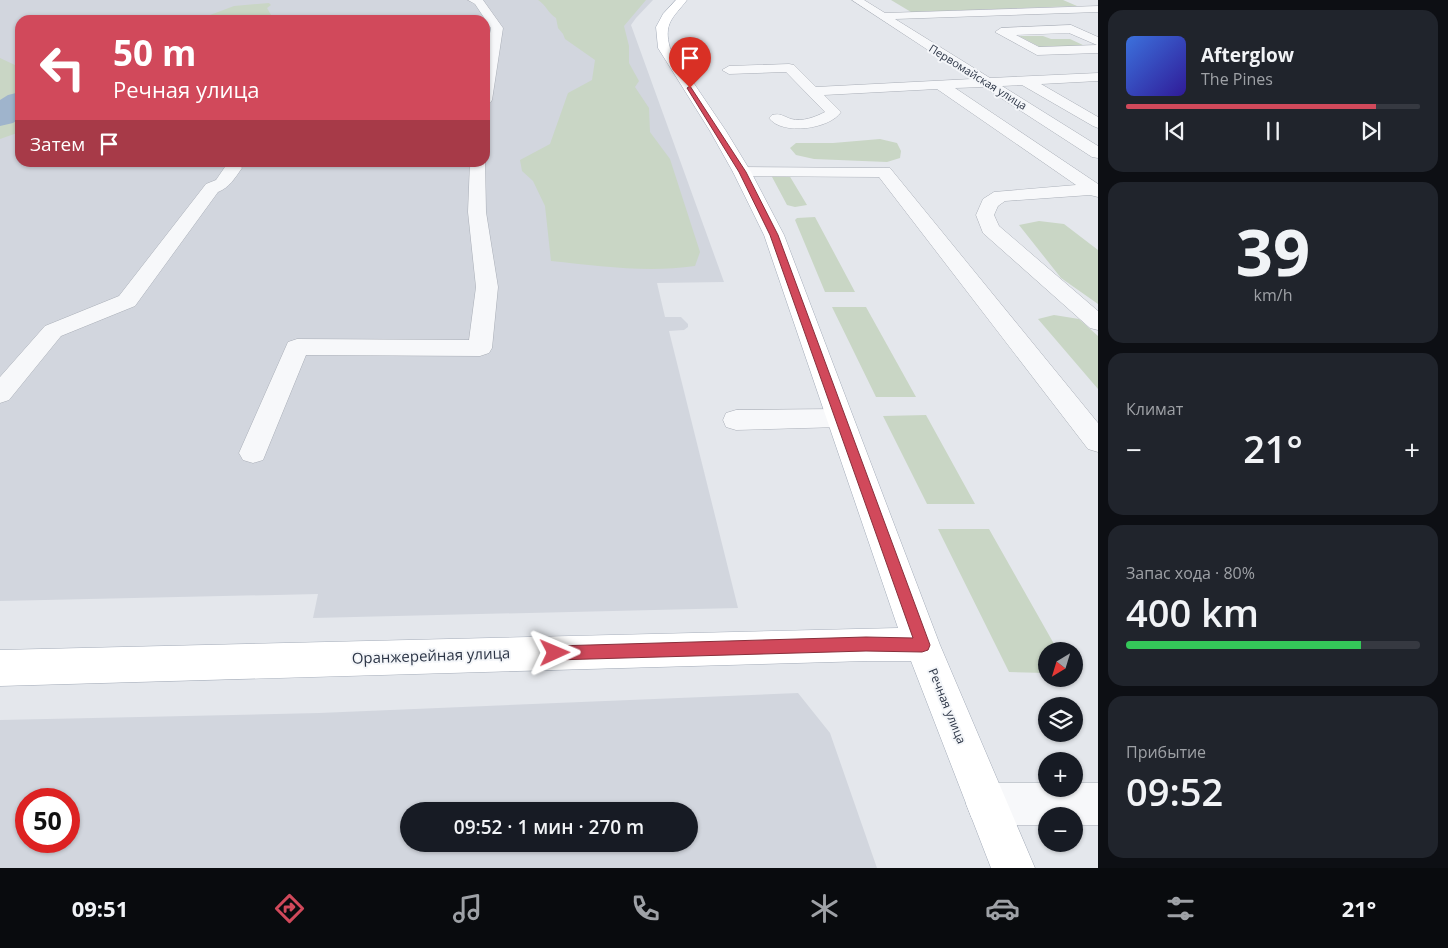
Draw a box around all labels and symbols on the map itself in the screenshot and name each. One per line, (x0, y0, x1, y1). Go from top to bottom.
pin (669, 37, 711, 88)
street label: Первомайская улица (926, 40, 1030, 113)
position arrow (528, 626, 580, 678)
street label: Оранжерейная улица (351, 642, 511, 668)
north arrow (1038, 642, 1082, 688)
street label: Речная улица (925, 666, 970, 746)
speed limit sign: 50 (15, 788, 80, 853)

